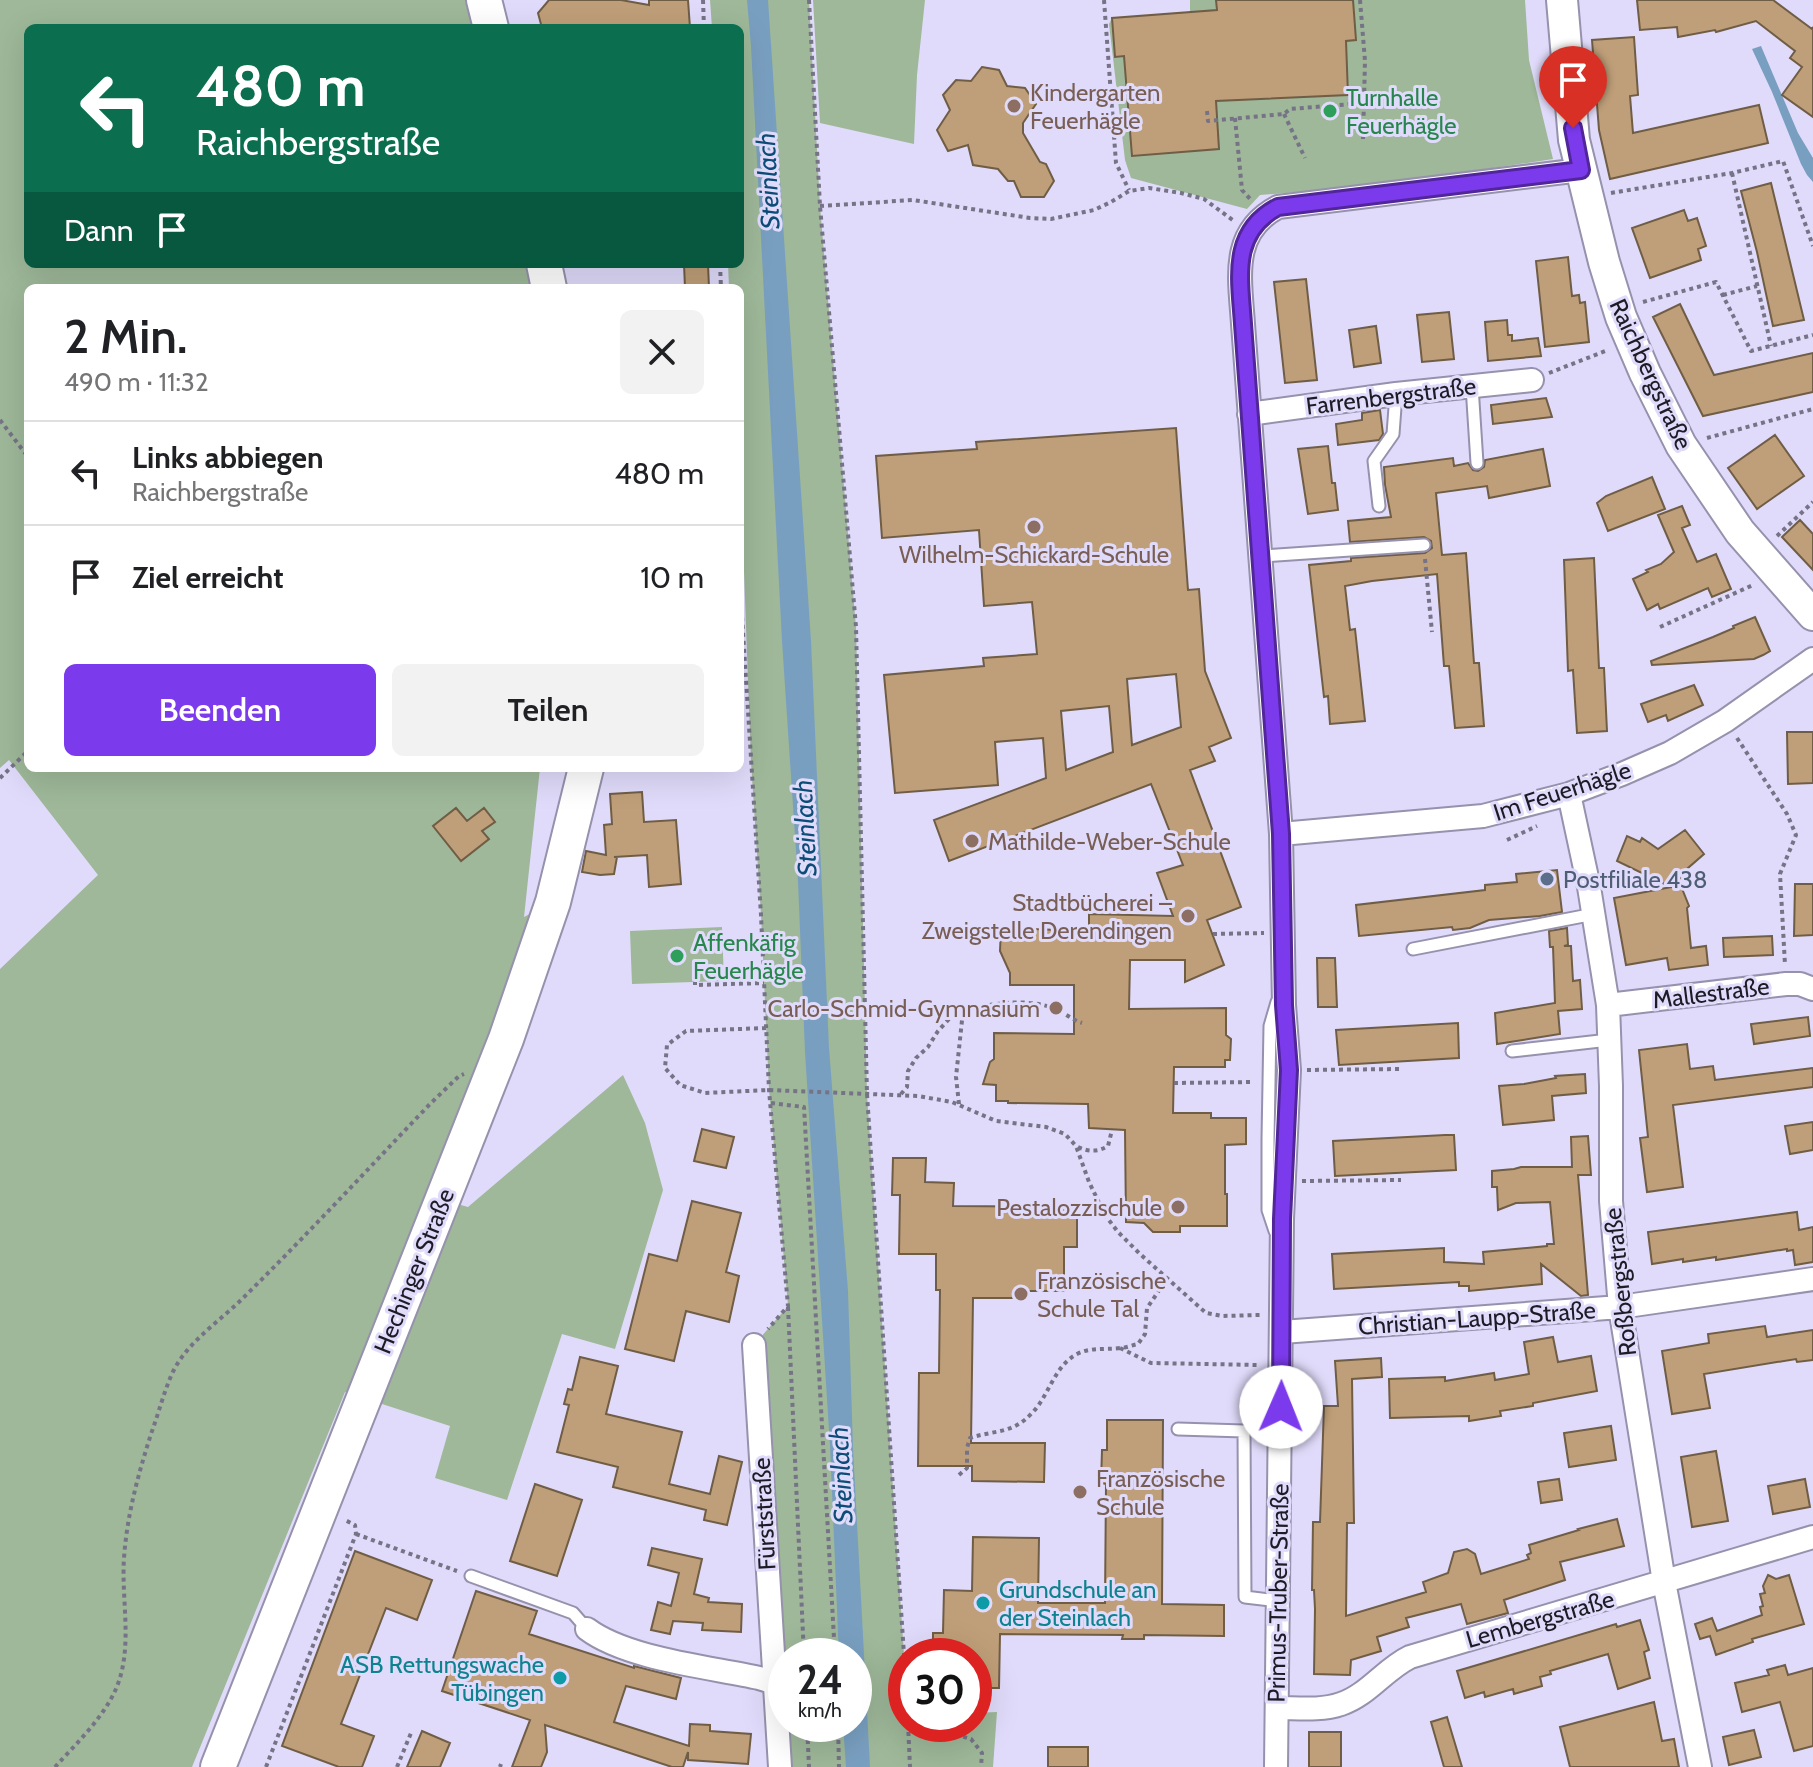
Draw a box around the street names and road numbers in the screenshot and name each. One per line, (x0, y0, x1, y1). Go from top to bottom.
street label: Raichbergstraße (1603, 294, 1699, 454)
street label: Farrenbergstraße (1304, 371, 1478, 421)
street label: Im Feuerhägle (1490, 755, 1634, 827)
street label: Mallestraße (1651, 971, 1771, 1015)
street label: Hechinger Straße (368, 1184, 460, 1358)
street label: Roßbergstraße (1598, 1206, 1642, 1358)
street label: Christian-Laupp-Straße (1357, 1295, 1597, 1341)
street label: Fürststraße (747, 1457, 781, 1571)
street label: Primus-Truber-Straße (1262, 1483, 1294, 1703)
street label: Lembergstraße (1462, 1584, 1618, 1654)

